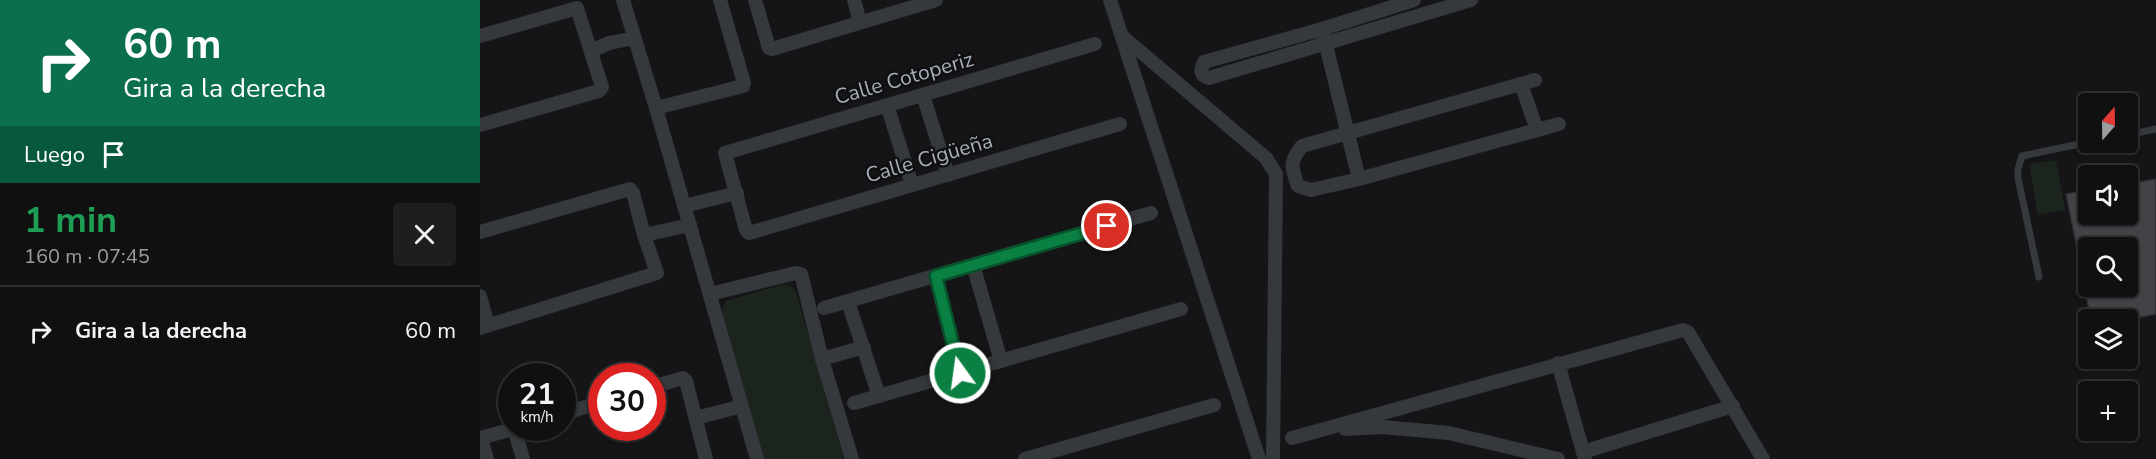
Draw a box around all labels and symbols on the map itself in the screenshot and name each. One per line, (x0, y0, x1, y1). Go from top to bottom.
street label: Calle Cotoperiz (831, 45, 977, 111)
north arrow (2078, 93, 2138, 153)
street label: Calle Cigüeña (862, 126, 996, 190)
pin (1081, 200, 1132, 251)
position arrow (928, 341, 992, 405)
speed limit sign: 30 (588, 363, 666, 441)

